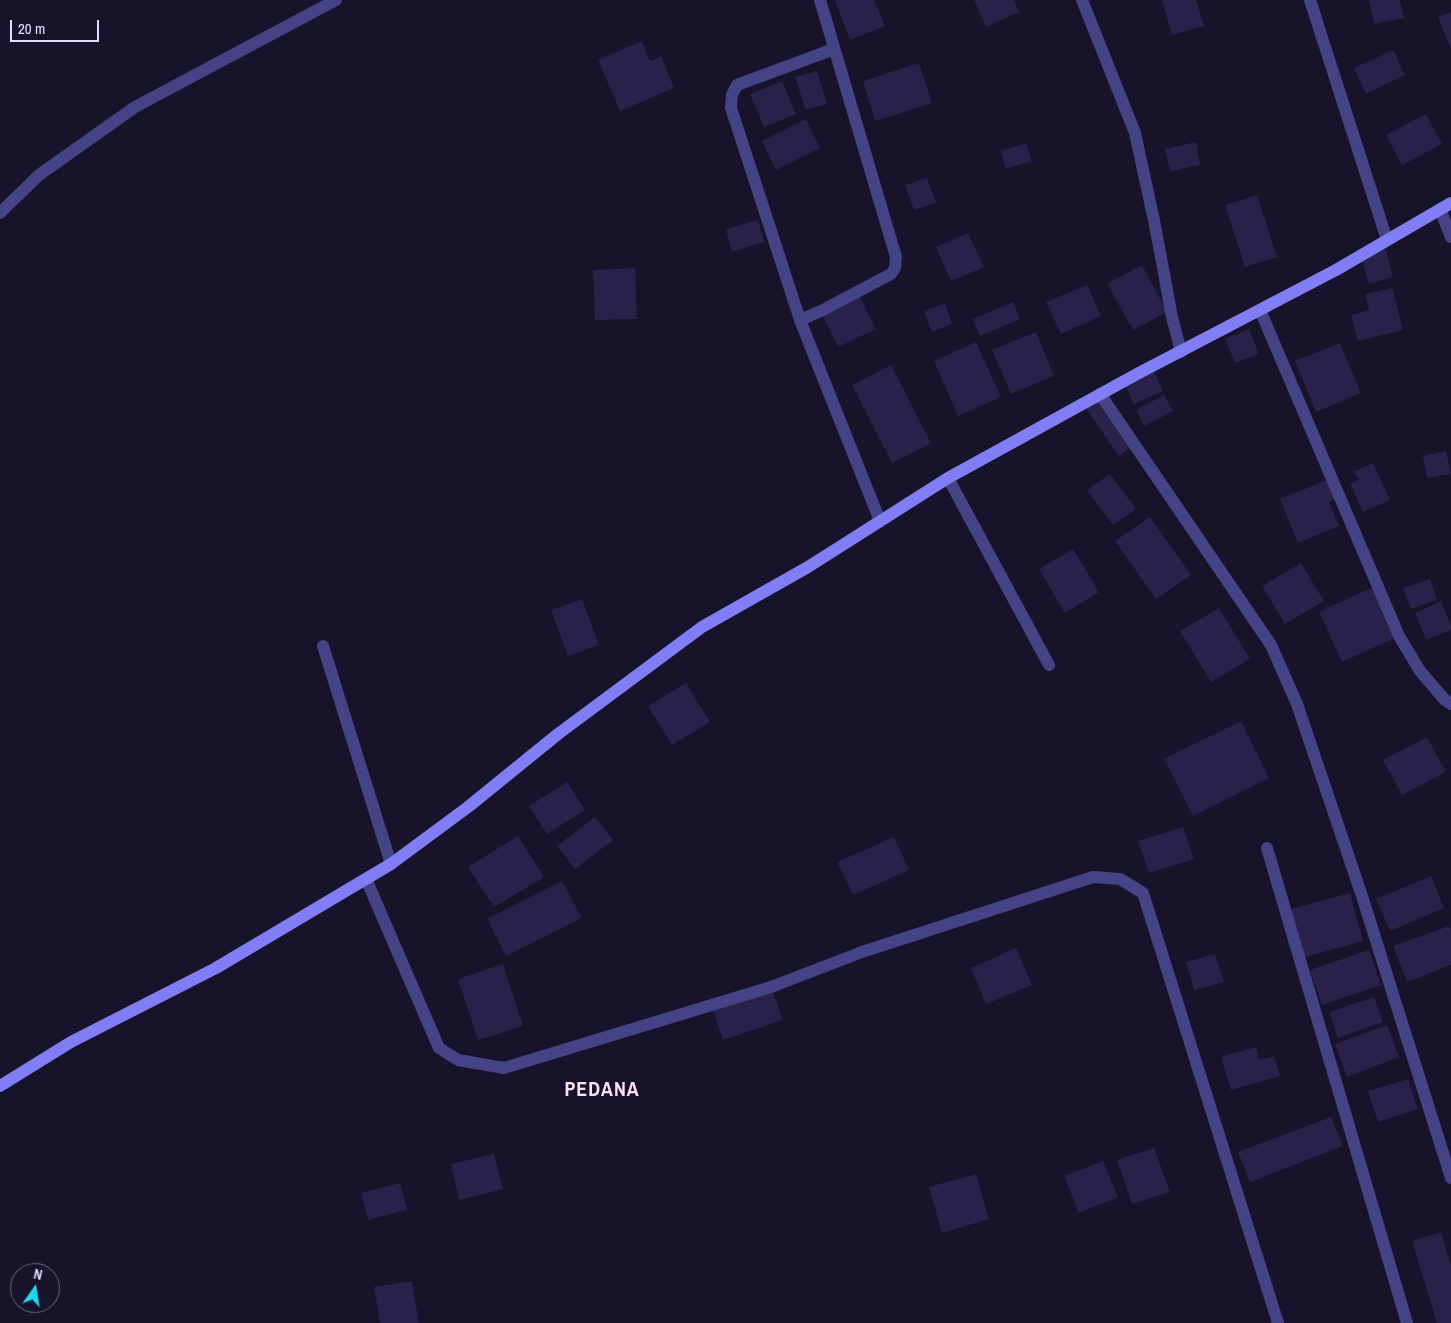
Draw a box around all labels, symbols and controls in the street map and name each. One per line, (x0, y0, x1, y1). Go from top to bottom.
scale bar (12, 10, 101, 42)
text: 20 m (18, 18, 45, 39)
district label: PEDANA (564, 1079, 640, 1103)
north arrow (10, 1263, 60, 1313)
text: N (32, 1265, 44, 1284)

